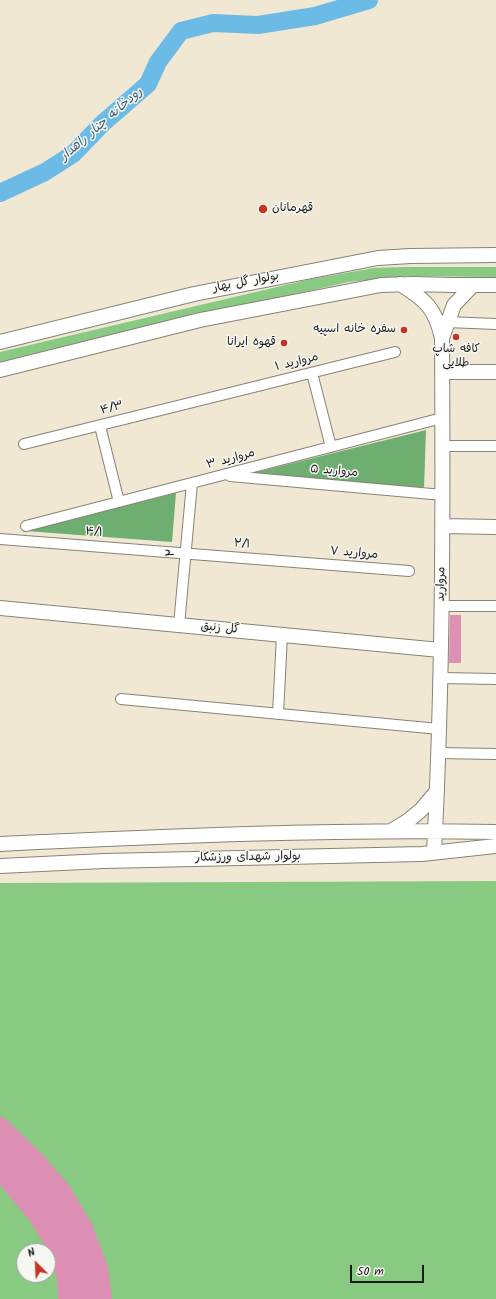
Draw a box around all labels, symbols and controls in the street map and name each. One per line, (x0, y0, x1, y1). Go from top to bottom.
water label: رودخانه چنار راهدار (58, 85, 146, 165)
place label: قهرمانان (272, 202, 313, 216)
marker: قهرمانان (257, 203, 269, 215)
street label: بولوار گل بهار (212, 270, 280, 296)
place label: سفره خانه اسپیه (313, 323, 396, 337)
marker: سفره خانه اسپیه (399, 325, 409, 335)
marker: کافه شاپ طلایی (451, 332, 461, 342)
place label: قهوه ایرانا (227, 336, 276, 350)
marker: قهوه ایرانا (279, 338, 289, 348)
place label: کافه شاپ طلایی (432, 343, 480, 371)
street label: مروارید ۱ (274, 351, 320, 375)
street label: ۴/۳ (99, 399, 125, 419)
street label: مروارید ۳ (205, 447, 257, 473)
street label: مروارید ۵ (309, 463, 359, 481)
street label: ۴/۱ (85, 525, 103, 541)
street label: ۲/۱ (233, 537, 251, 553)
street label: مروارید ۷ (329, 545, 379, 563)
street label: ۲ (164, 548, 180, 558)
street label: مروارید (434, 566, 450, 602)
street label: گل زنبق (200, 620, 240, 638)
street label: بولوار شهدای ورزشکار (195, 850, 301, 866)
north arrow (16, 1243, 56, 1283)
text: N (25, 1243, 38, 1263)
scale bar (352, 1257, 426, 1283)
text: 50 m (357, 1262, 384, 1281)

